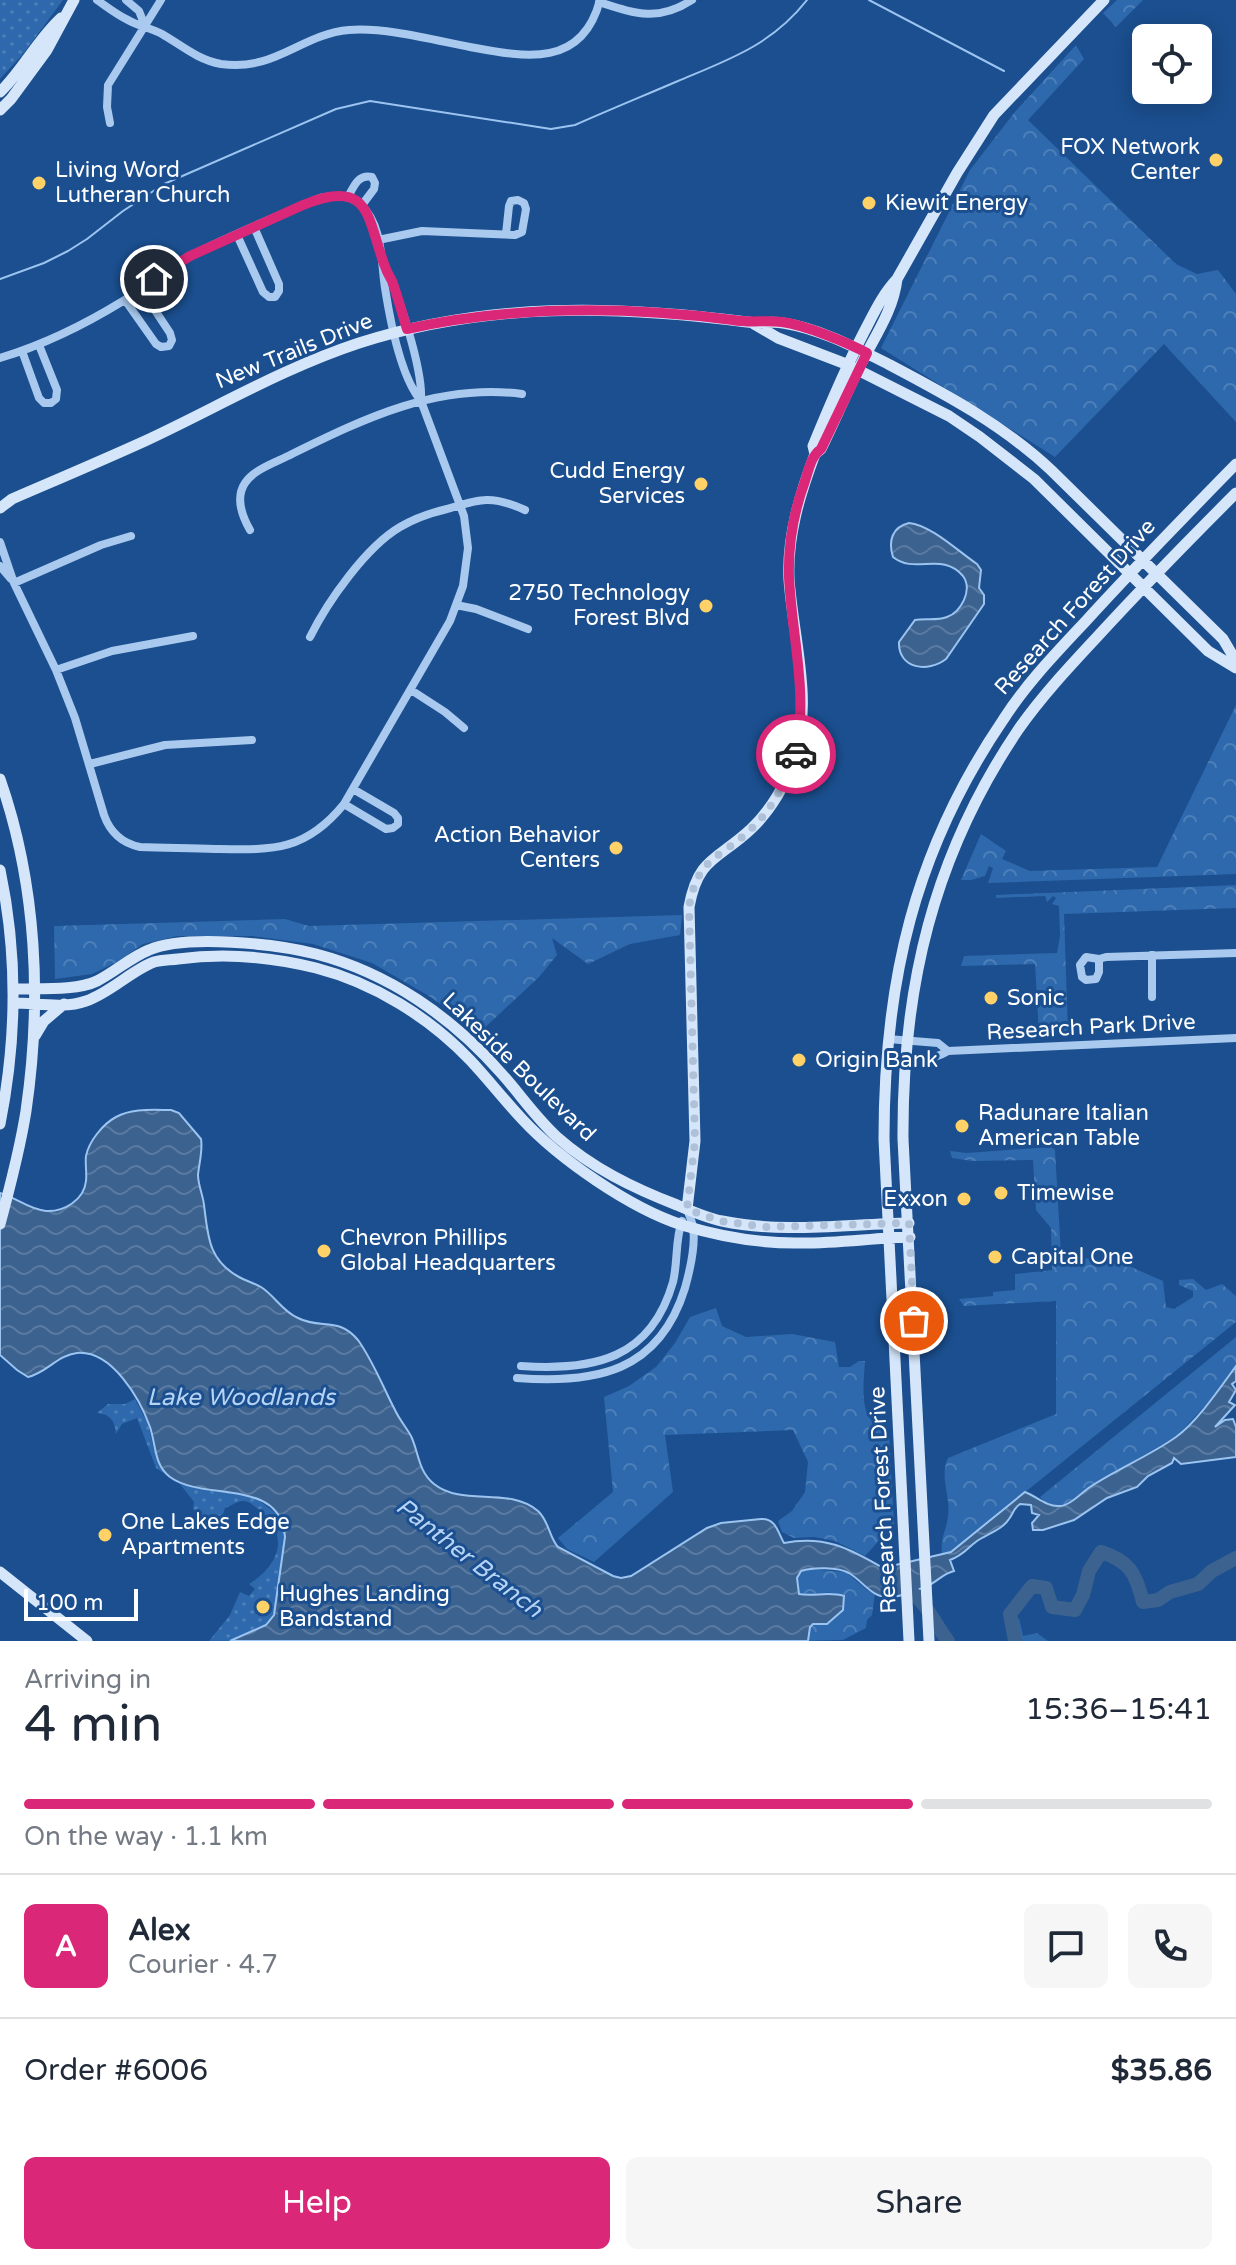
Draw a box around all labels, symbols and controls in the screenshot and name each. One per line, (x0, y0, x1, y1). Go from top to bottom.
map controls (1132, 24, 1212, 104)
button: locate (1132, 24, 1212, 104)
place label: FOX Network Center (1060, 134, 1201, 185)
marker: FOX Network Center (1207, 151, 1225, 169)
place label: Living Word Lutheran Church (55, 157, 230, 208)
marker: Living Word Lutheran Church (30, 174, 48, 192)
place label: Kiewit Energy (885, 190, 1028, 216)
marker: Kiewit Energy (860, 194, 878, 212)
pin (120, 245, 188, 313)
icon: home (132, 257, 176, 301)
street label: New Trails Drive (212, 308, 376, 394)
place label: Cudd Energy Services (550, 458, 685, 509)
marker: Cudd Energy Services (692, 475, 710, 493)
street label: Research Forest Drive (989, 514, 1161, 700)
place label: 2750 Technology Forest Blvd (508, 580, 690, 631)
marker: 2750 Technology Forest Blvd (697, 597, 715, 615)
courier (756, 714, 836, 794)
icon: car (774, 732, 818, 776)
place label: Action Behavior Centers (434, 822, 601, 873)
marker: Action Behavior Centers (607, 839, 625, 857)
place label: Sonic (1007, 985, 1065, 1011)
street label: Lakeside Boulevard (437, 987, 601, 1147)
marker: Sonic (982, 989, 1000, 1007)
street label: Research Park Drive (986, 1009, 1196, 1045)
place label: Origin Bank (815, 1047, 938, 1073)
marker: Origin Bank (790, 1051, 808, 1069)
place label: Radunare Italian American Table (978, 1100, 1149, 1151)
marker: Radunare Italian American Table (953, 1117, 971, 1135)
place label: Timewise (1017, 1180, 1114, 1206)
marker: Timewise (992, 1184, 1010, 1202)
place label: Exxon (883, 1186, 948, 1212)
marker: Exxon (955, 1190, 973, 1208)
place label: Chevron Phillips Global Headquarters (340, 1225, 556, 1276)
marker: Chevron Phillips Global Headquarters (315, 1242, 333, 1260)
place label: Capital One (1011, 1244, 1134, 1270)
marker: Capital One (986, 1248, 1004, 1266)
pin (880, 1287, 948, 1355)
icon: bag (892, 1299, 936, 1343)
water label: Lake Woodlands (147, 1383, 337, 1412)
street label: Research Forest Drive (864, 1386, 902, 1614)
water label: Panther Branch (390, 1492, 549, 1625)
place label: One Lakes Edge Apartments (121, 1509, 290, 1560)
marker: One Lakes Edge Apartments (96, 1526, 114, 1544)
place label: Hughes Landing Bandstand (279, 1581, 450, 1632)
scale bar (24, 1585, 138, 1621)
text: 100 m (36, 1590, 103, 1616)
marker: Hughes Landing Bandstand (254, 1598, 272, 1616)
text: Arriving in (24, 1664, 151, 1695)
text: 15:36–15:41 (1025, 1691, 1212, 1728)
text: 4 min (24, 1693, 163, 1756)
text: On the way · 1.1 km (24, 1821, 268, 1852)
button: chat (1024, 1904, 1108, 1988)
button: phone (1128, 1904, 1212, 1988)
text: Alex (128, 1912, 191, 1949)
text: A (55, 1928, 77, 1965)
text: Courier · 4.7 (128, 1949, 278, 1980)
text: Order #6006 (24, 2052, 208, 2089)
text: $35.86 (1111, 2052, 1212, 2089)
button: Help (24, 2157, 610, 2249)
button: Share (626, 2157, 1212, 2249)

